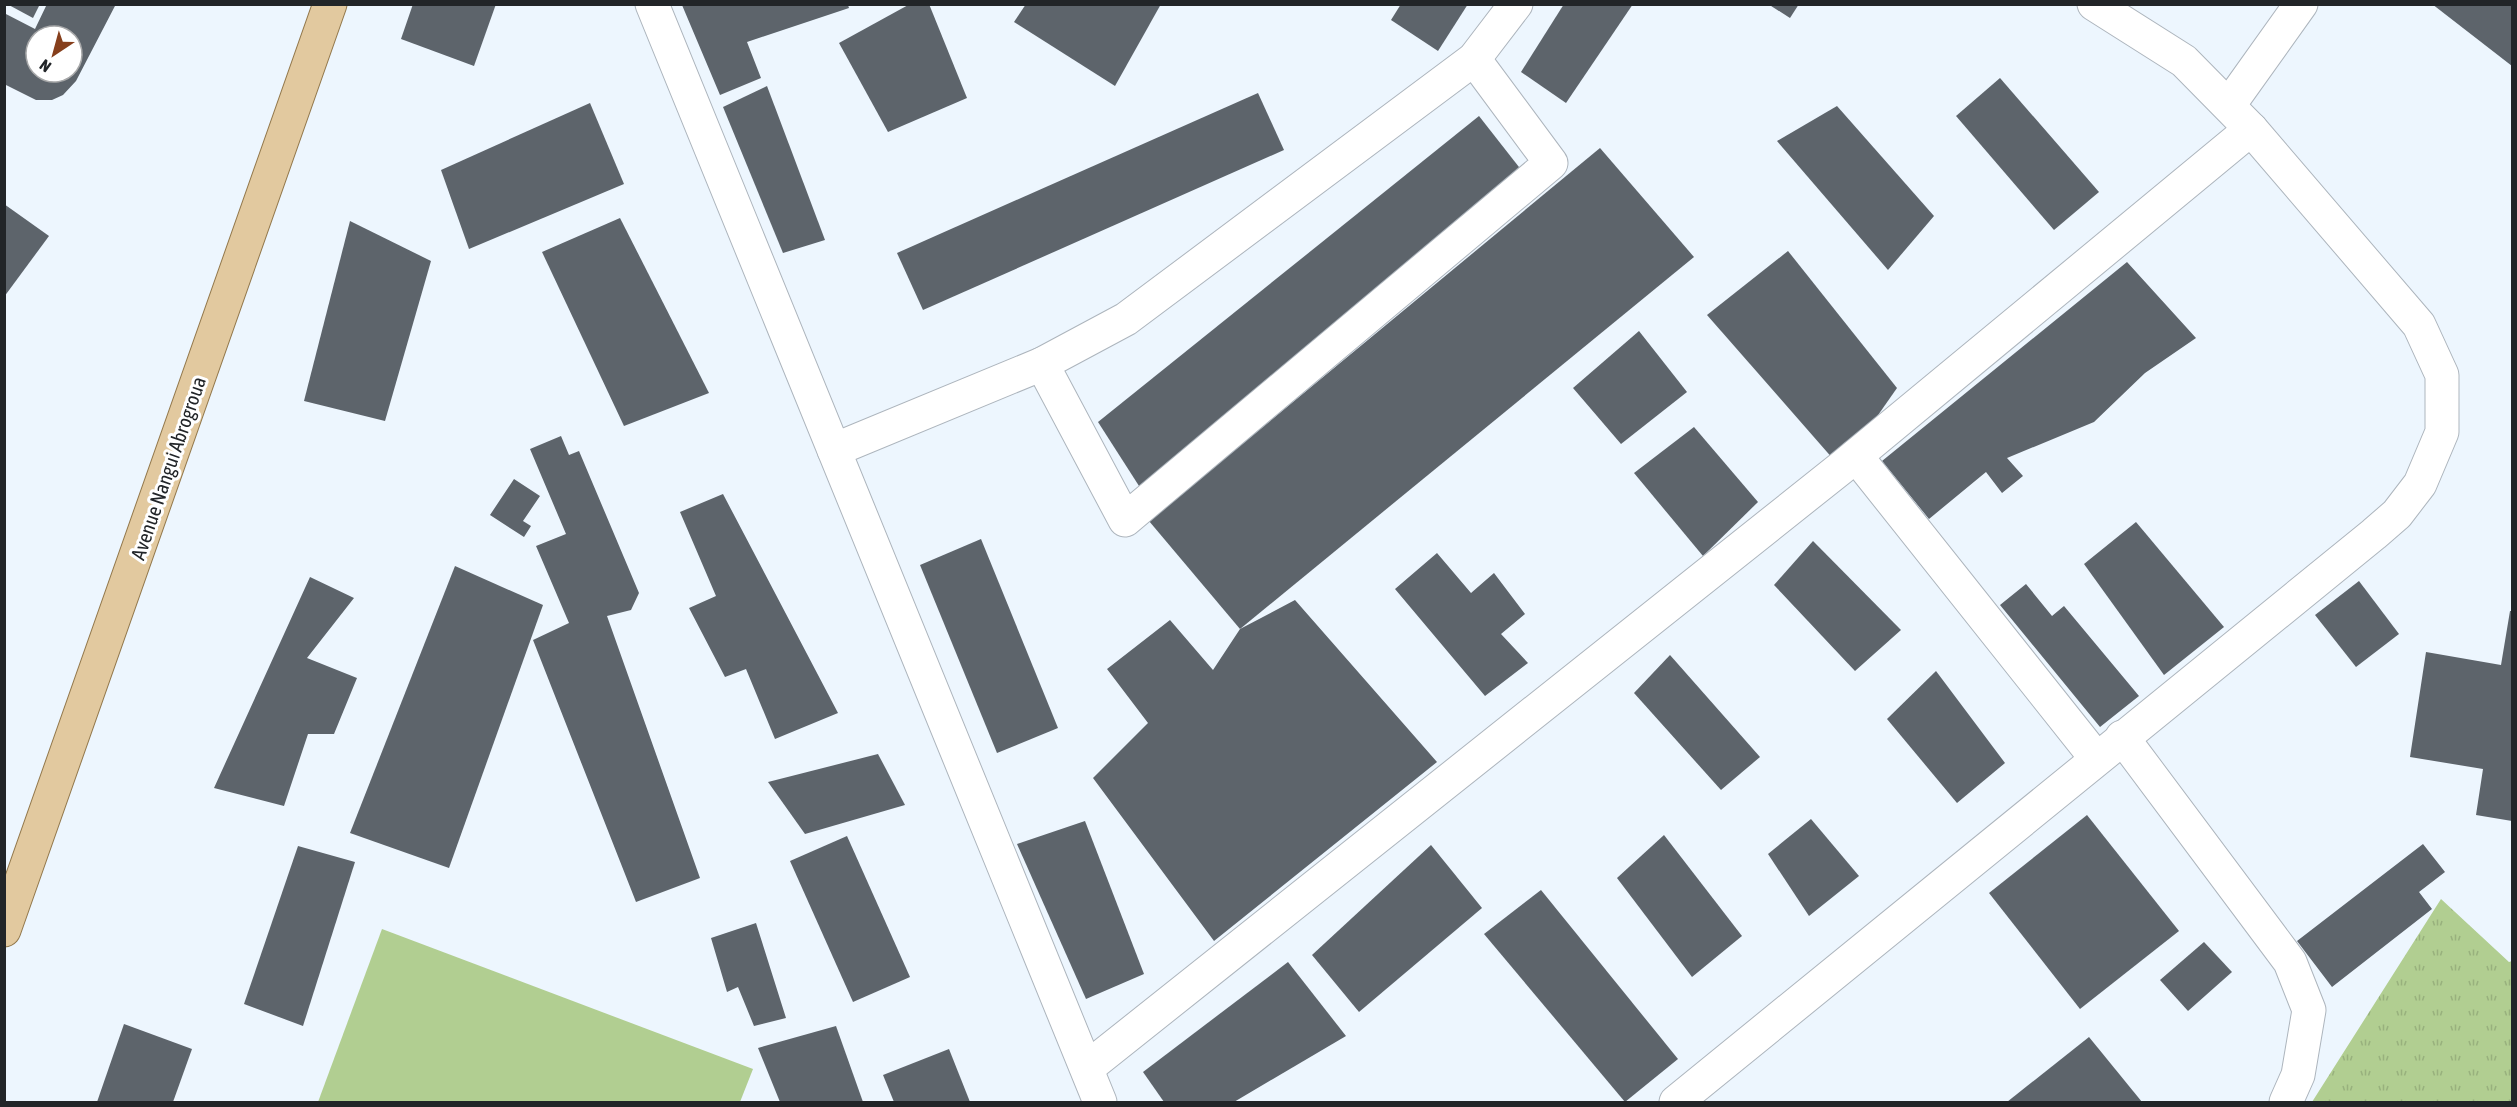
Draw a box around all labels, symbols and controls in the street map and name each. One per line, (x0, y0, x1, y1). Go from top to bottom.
north arrow (24, 24, 84, 84)
text: N (36, 56, 54, 76)
street label: Avenue Nangui Abrogroua (126, 374, 210, 562)

